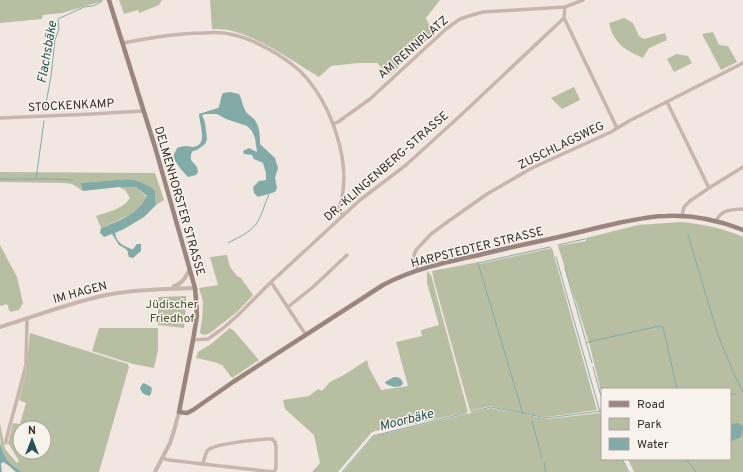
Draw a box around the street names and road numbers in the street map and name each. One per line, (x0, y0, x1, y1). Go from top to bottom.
street label: AM RENNPLATZ (375, 13, 452, 83)
street label: STOCKENKAMP (28, 96, 115, 116)
street label: DR.-KLINGENBERG-STRASSE (321, 108, 452, 225)
street label: ZUSCHLAGSWEG (516, 118, 607, 174)
street label: DELMENHORSTER STRASSE (150, 125, 208, 278)
street label: HARPSTEDTER STRASSE (409, 224, 545, 272)
street label: IM HAGEN (51, 278, 109, 308)

